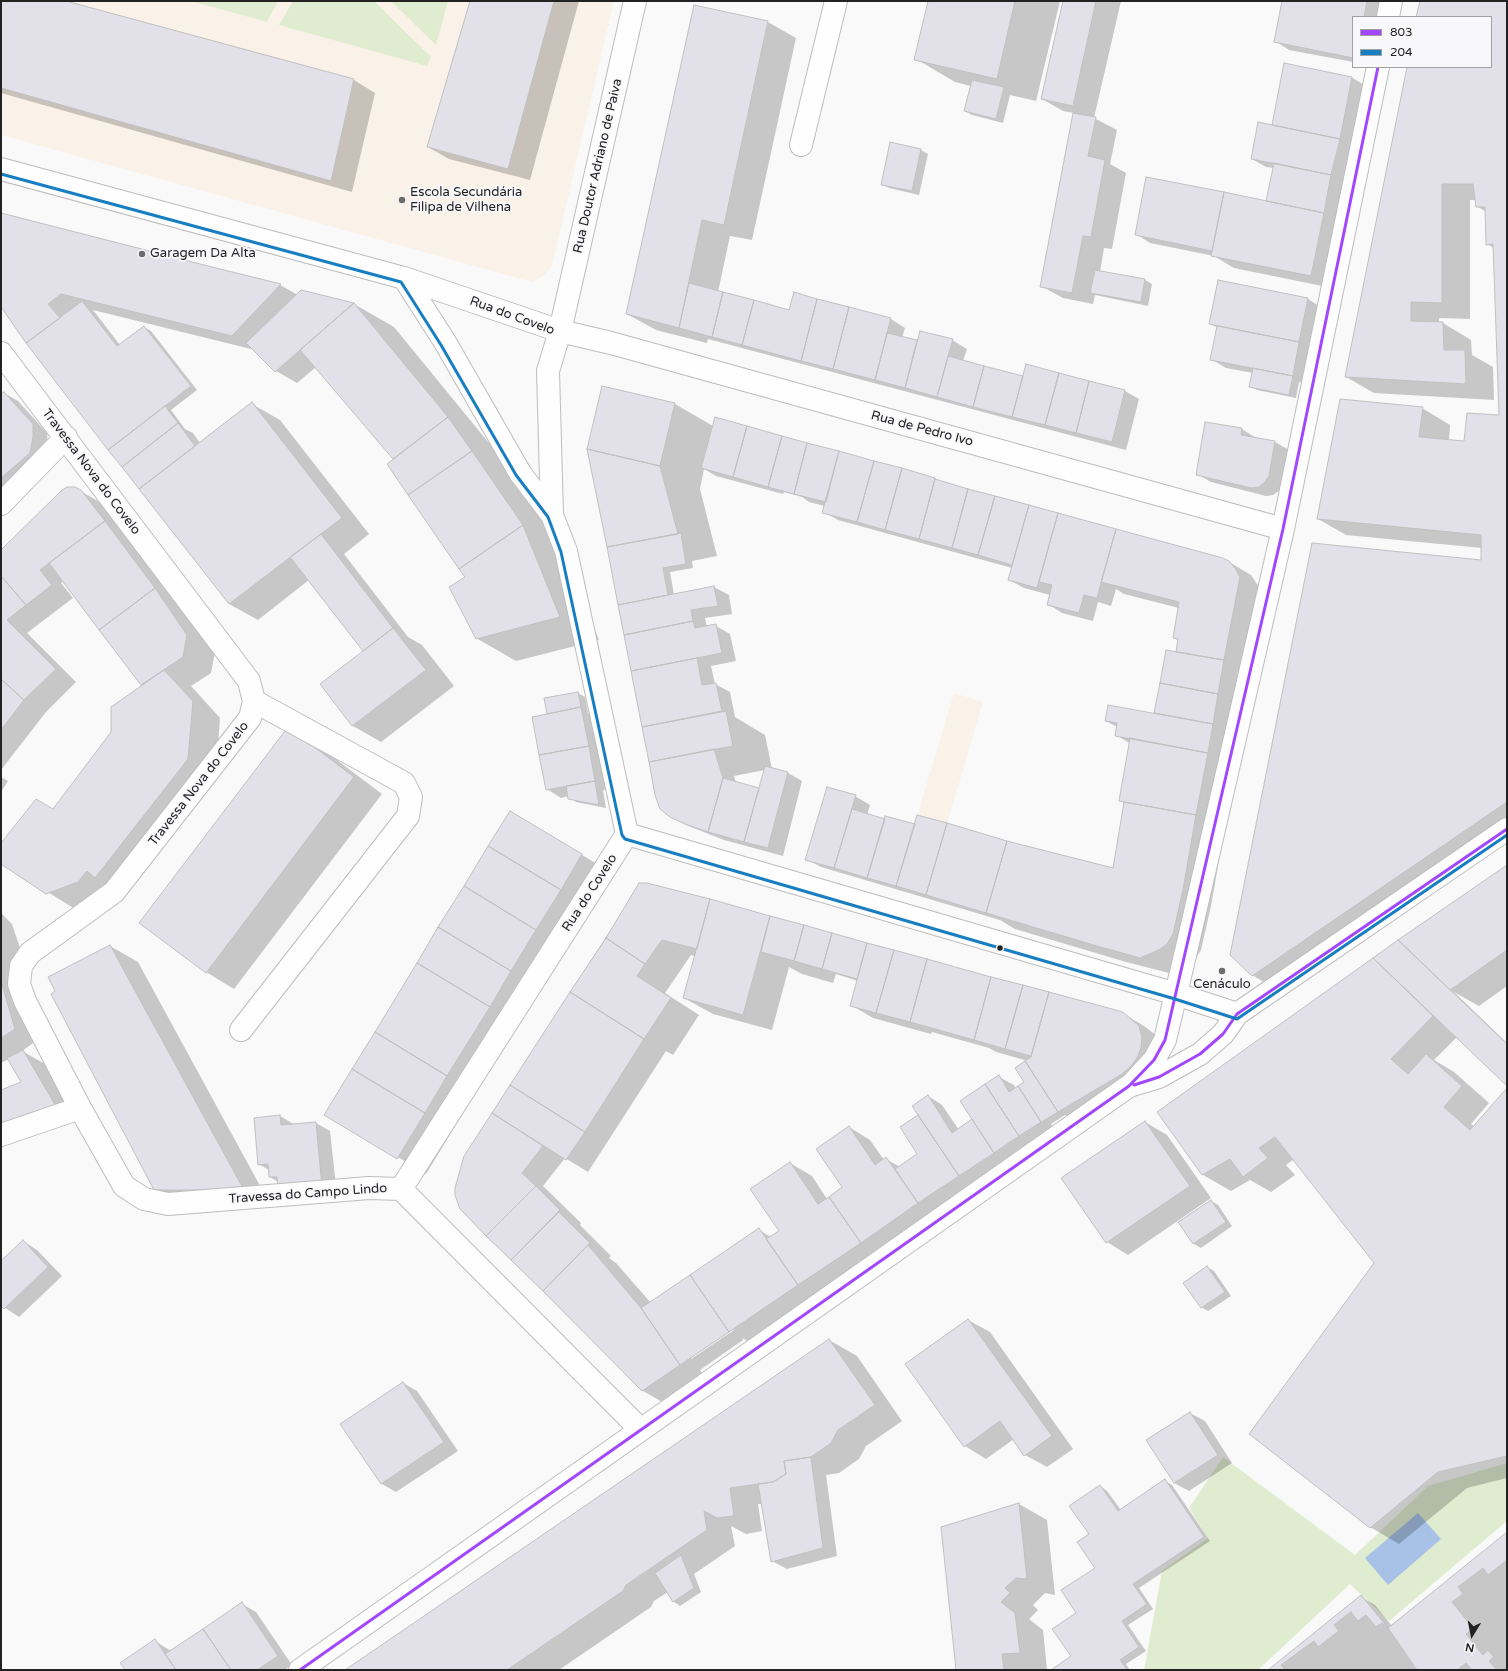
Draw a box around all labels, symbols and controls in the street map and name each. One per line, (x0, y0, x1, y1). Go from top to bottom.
legend (1352, 16, 1492, 68)
text: 803 (1390, 25, 1413, 39)
text: 204 (1390, 45, 1413, 59)
street label: Rua Doutor Adriano de Paiva (570, 77, 626, 255)
place label: Escola Secundária Filipa de Vilhena (410, 185, 522, 216)
marker: Escola Secundária Filipa de Vilhena (397, 195, 407, 205)
place label: Garagem Da Alta (150, 246, 256, 262)
marker: Garagem Da Alta (137, 249, 147, 259)
street label: Rua do Covelo (467, 293, 557, 339)
street label: Travessa Nova do Covelo (39, 406, 143, 538)
street label: Rua de Pedro Ivo (869, 408, 975, 450)
street label: Travessa Nova do Covelo (146, 719, 252, 849)
street label: Rua do Covelo (559, 851, 621, 935)
unlabelled marker (995, 943, 1005, 953)
marker: Cenáculo (1217, 966, 1227, 976)
place label: Cenáculo (1193, 977, 1251, 993)
street label: Travessa do Campo Lindo (228, 1181, 388, 1207)
north arrow (1452, 1615, 1492, 1655)
text: N (1464, 1640, 1475, 1654)

